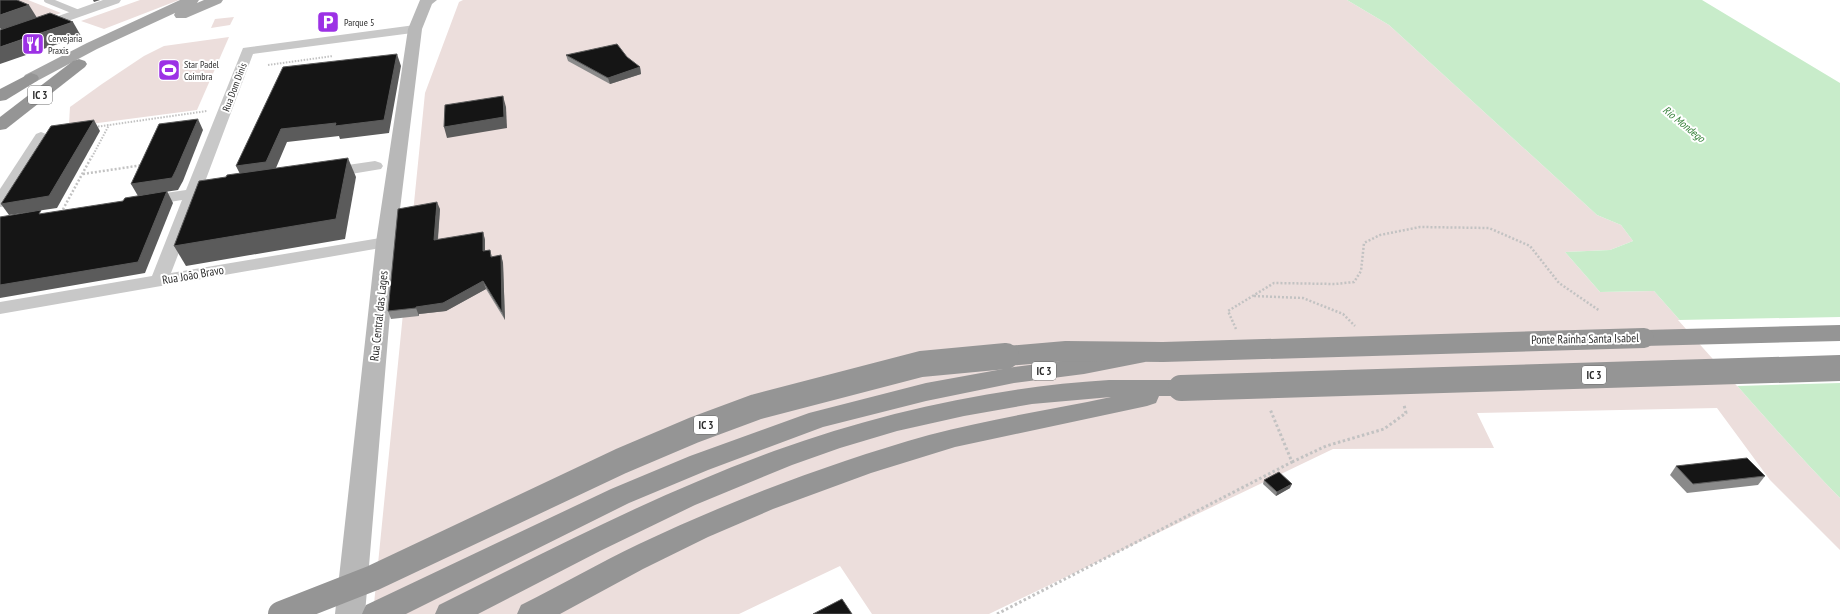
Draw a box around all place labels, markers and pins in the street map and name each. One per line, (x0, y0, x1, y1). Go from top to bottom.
parking icon: Parque 5 (315, 9, 341, 35)
place label: Parque 5 (344, 16, 374, 29)
restaurant icon: Cervejaria Praxis (20, 31, 46, 57)
place label: Cervejaria Praxis (48, 32, 82, 57)
sports icon: Star Padel Coimbra (156, 57, 182, 83)
place label: Star Padel Coimbra (184, 58, 220, 83)

